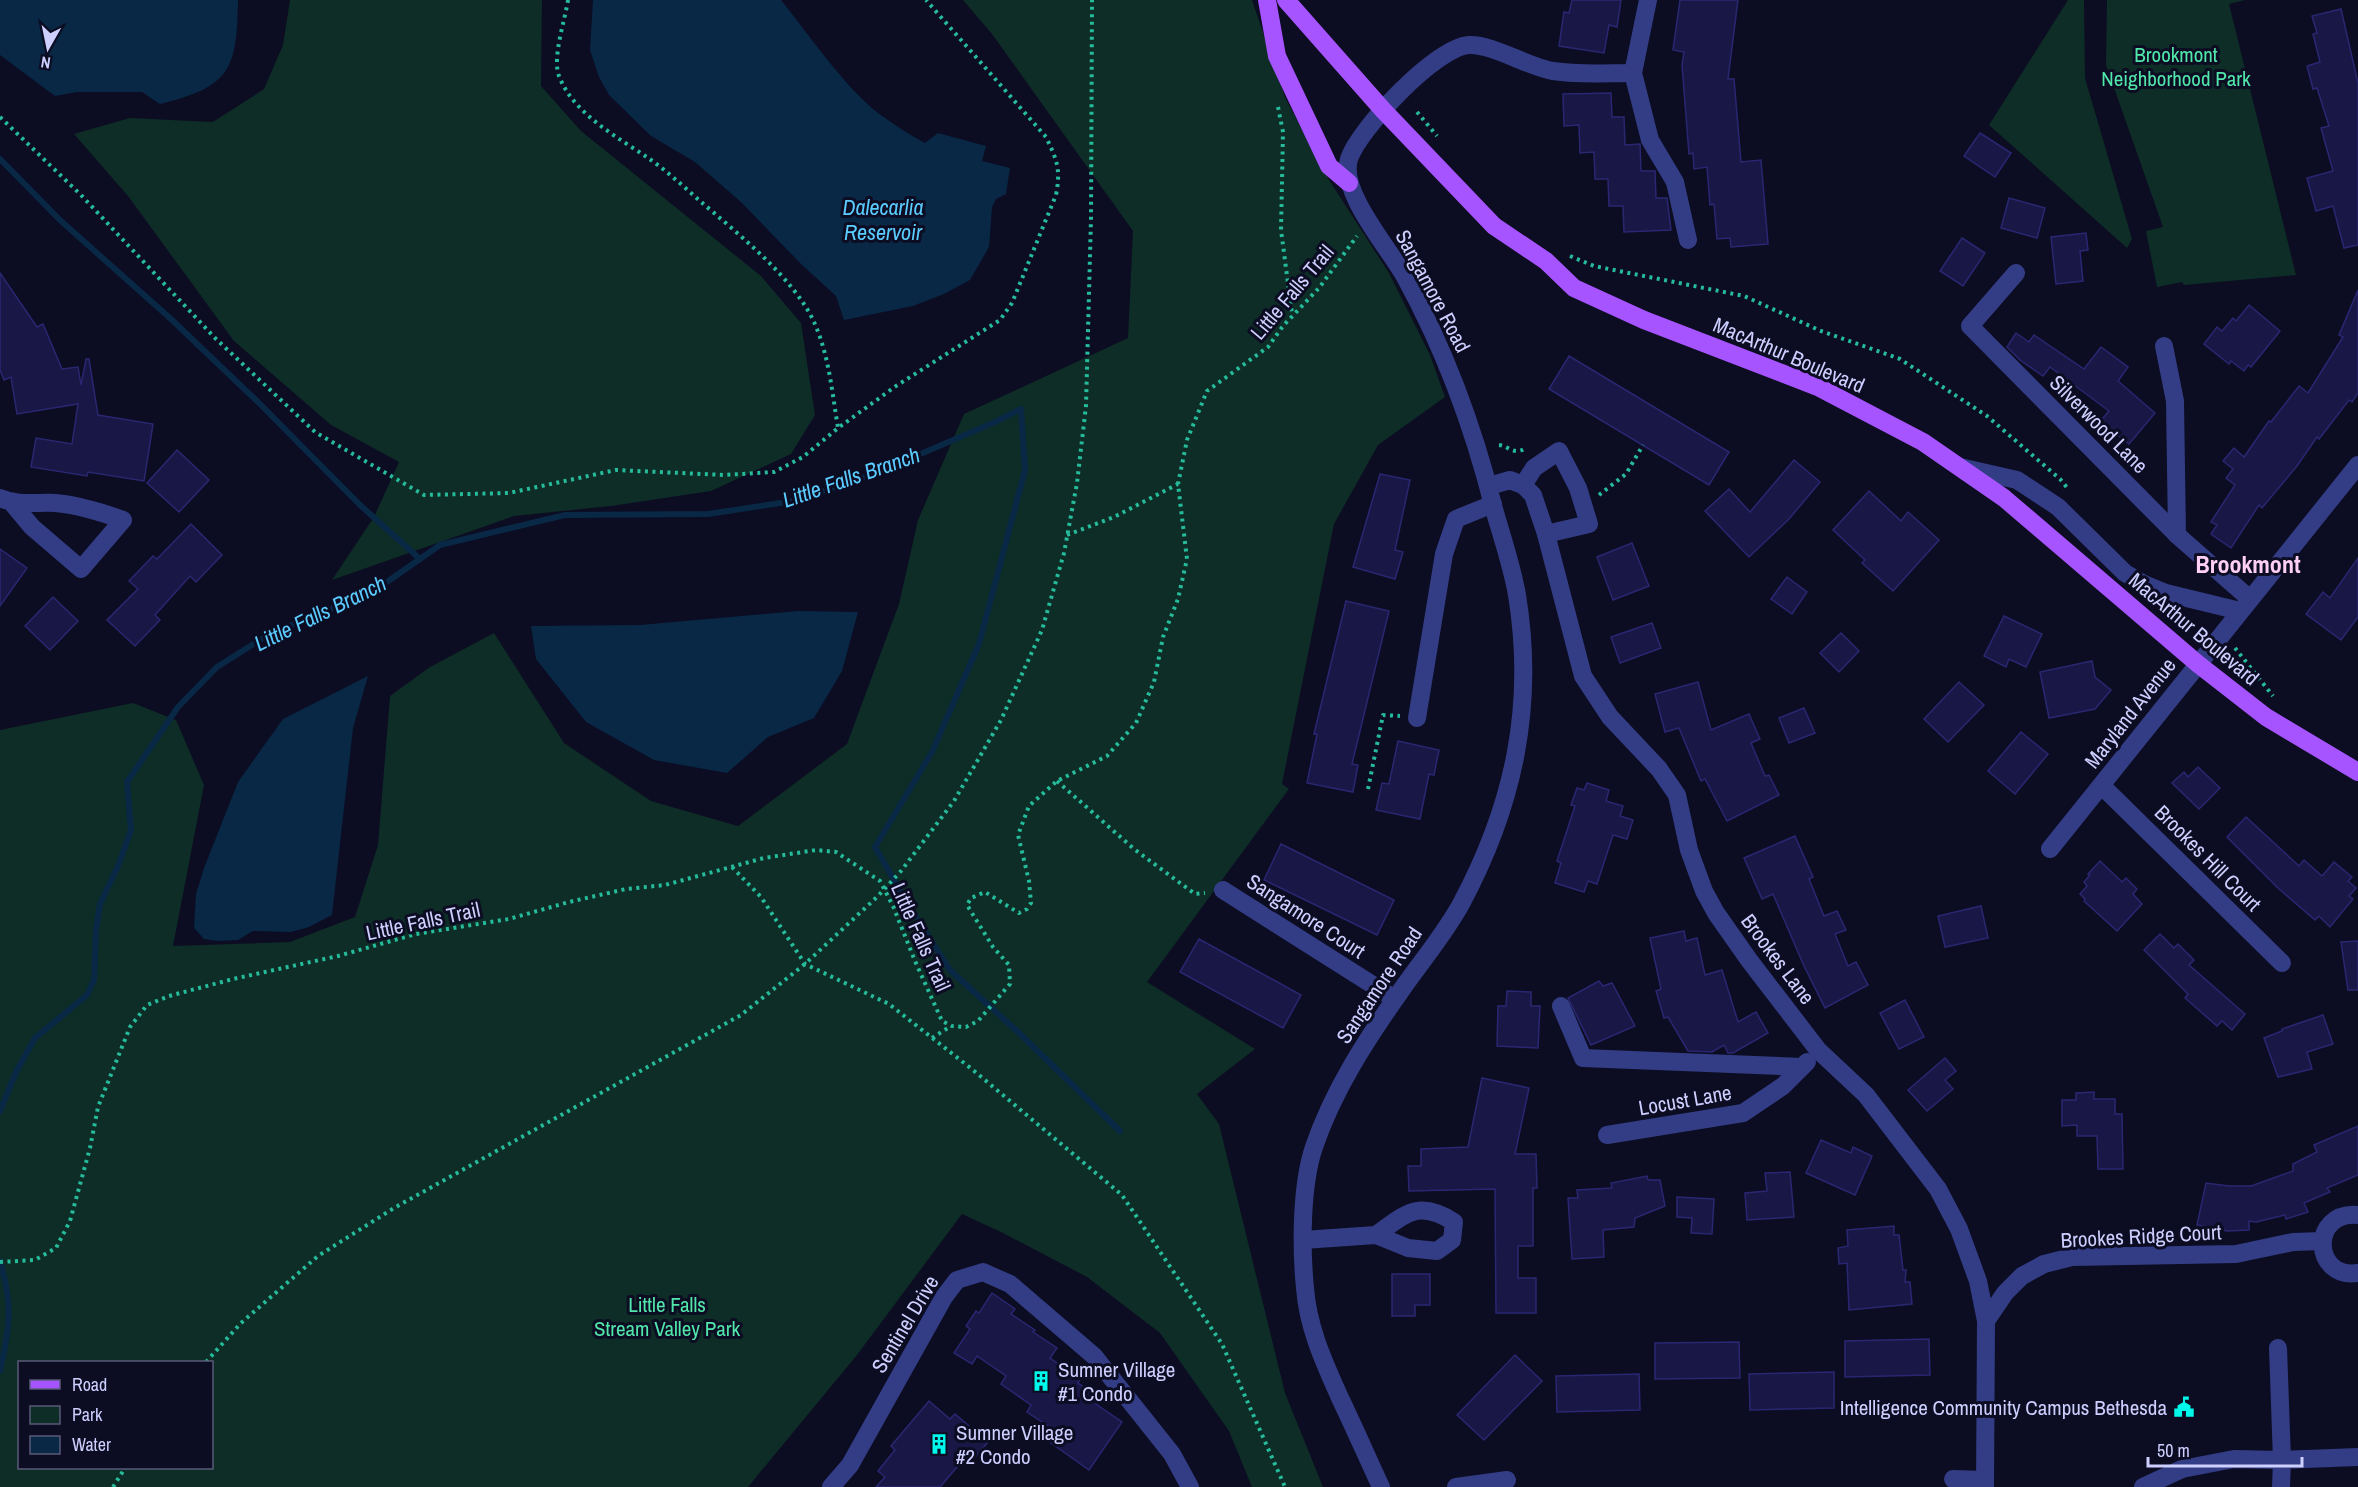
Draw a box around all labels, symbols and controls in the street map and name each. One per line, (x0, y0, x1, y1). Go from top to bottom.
north arrow (18, 18, 78, 78)
park label: Brookmont Neighborhood Park (2101, 40, 2251, 93)
text: N (39, 51, 52, 74)
water label: Dalecarlia Reservoir (842, 192, 924, 247)
street label: Sangamore Road (1389, 225, 1477, 357)
street label: Little Falls Trail (1244, 238, 1340, 346)
street label: MacArthur Boulevard (1709, 310, 1869, 400)
street label: Silverwood Lane (2043, 368, 2155, 480)
water label: Little Falls Branch (778, 439, 924, 515)
district label: Brookmont (2196, 548, 2301, 580)
street label: MacArthur Boulevard (2123, 566, 2265, 692)
water label: Little Falls Branch (249, 568, 391, 658)
street label: Maryland Avenue (2078, 652, 2182, 774)
street label: Brookes Hill Court (2148, 798, 2268, 918)
street label: Sangamore Court (1241, 867, 1371, 965)
street label: Little Falls Trail (884, 878, 958, 996)
street label: Little Falls Trail (363, 895, 483, 947)
street label: Brookes Lane (1734, 908, 1822, 1010)
street label: Sangamore Road (1329, 921, 1429, 1049)
street label: Locust Lane (1636, 1078, 1734, 1122)
street label: Brookes Ridge Court (2060, 1217, 2222, 1255)
street label: Sentinel Drive (864, 1270, 946, 1378)
park label: Little Falls Stream Valley Park (594, 1290, 740, 1343)
place label: Sumner Village #1 Condo (1058, 1355, 1175, 1408)
legend (18, 1361, 213, 1469)
building icon: Sumner Village #1 Condo (1029, 1369, 1053, 1393)
text: Road (72, 1372, 107, 1397)
place label: Intelligence Community Campus Bethesda (1840, 1393, 2167, 1422)
public building icon: Intelligence Community Campus Bethesda (2172, 1395, 2196, 1419)
text: Park (72, 1402, 103, 1427)
place label: Sumner Village #2 Condo (956, 1418, 1073, 1471)
scale bar (2148, 1430, 2302, 1468)
text: Water (72, 1432, 111, 1457)
building icon: Sumner Village #2 Condo (927, 1432, 951, 1456)
text: 50 m (2157, 1438, 2190, 1463)

